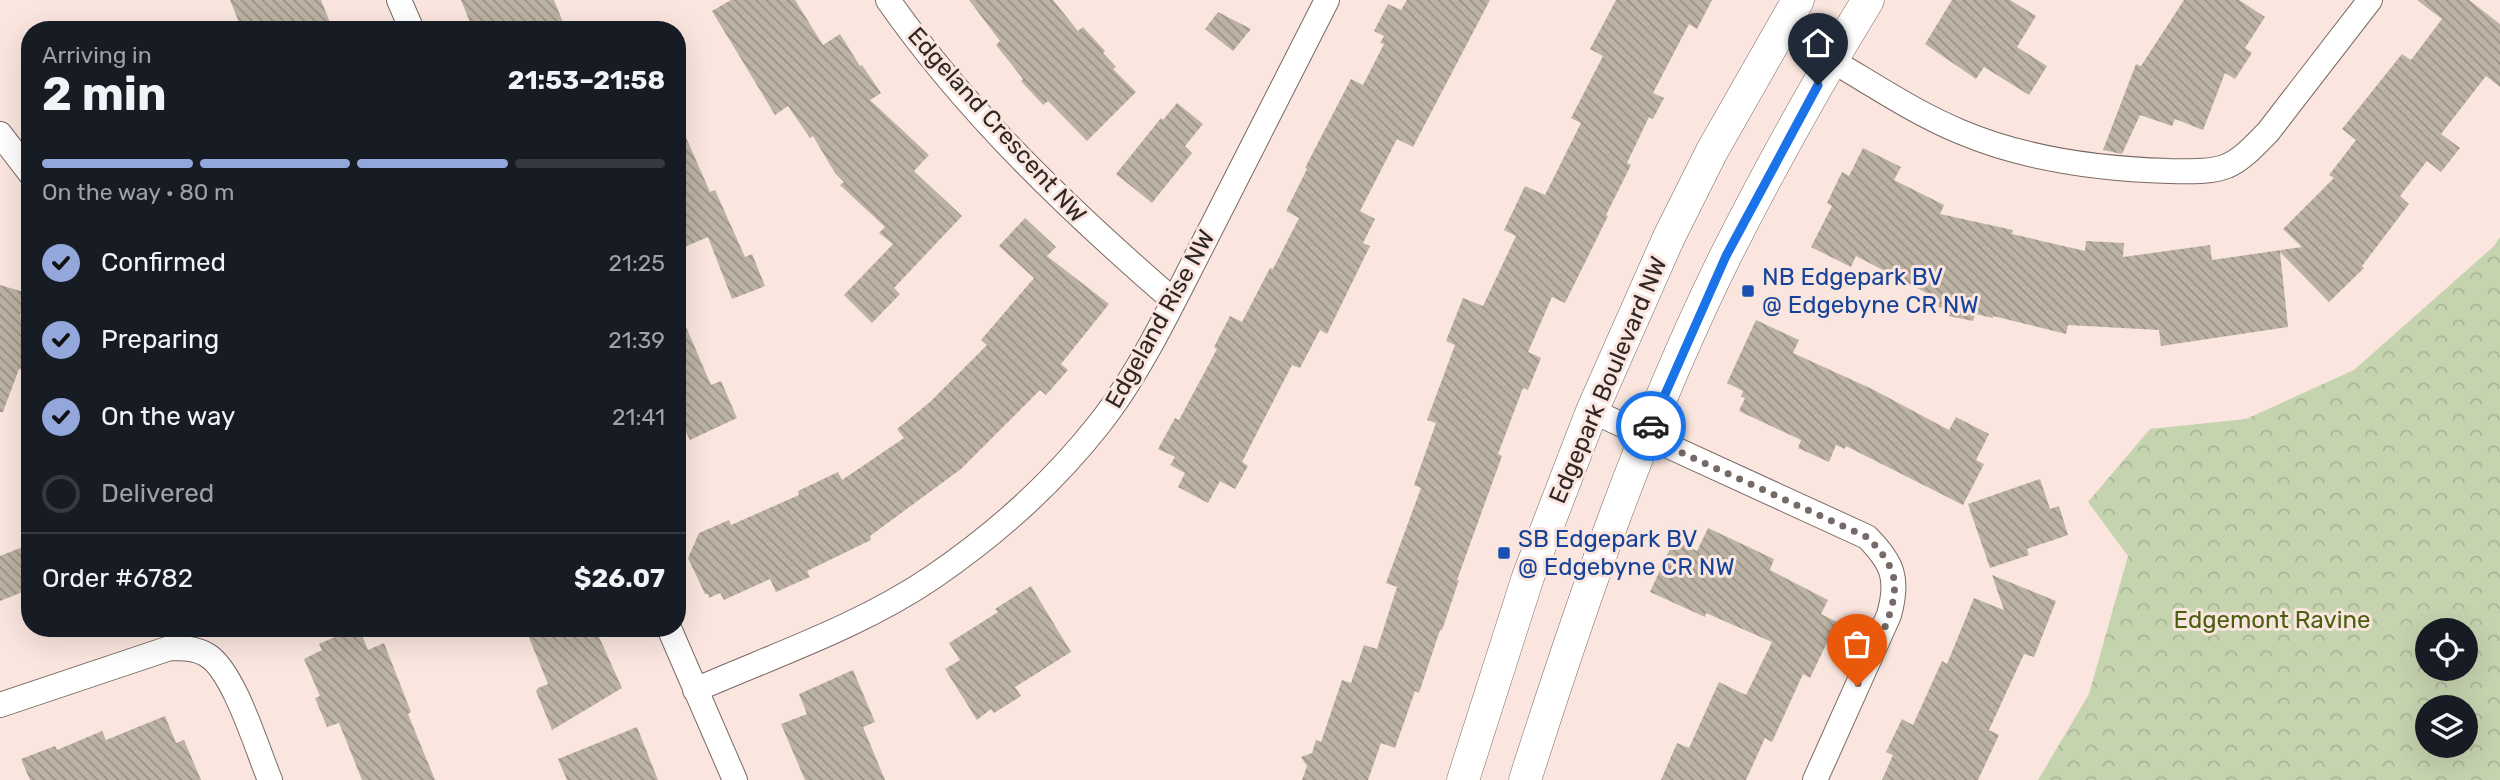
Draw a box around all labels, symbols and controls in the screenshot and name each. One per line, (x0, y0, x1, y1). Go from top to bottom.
pin (1788, 13, 1848, 85)
street label: Edgeland Crescent NW (902, 22, 1092, 228)
icon: home (1799, 24, 1837, 62)
text: Arriving in (42, 41, 152, 69)
text: 21:53–21:58 (508, 65, 665, 96)
text: 2 min (42, 67, 167, 122)
text: On the way · 80 m (42, 178, 234, 206)
street label: Edgeland Rise NW (1099, 225, 1221, 413)
icon: check (42, 244, 80, 282)
text: Confirmed (101, 247, 226, 278)
text: 21:25 (609, 249, 665, 277)
street label: Edgepark Boulevard NW (1543, 252, 1673, 508)
place label: NB Edgepark BV @ Edgebyne CR NW (1762, 263, 1979, 319)
marker: NB Edgepark BV @ Edgebyne CR NW (1740, 283, 1756, 299)
icon: check (42, 321, 80, 359)
text: Preparing (101, 324, 219, 355)
text: 21:39 (608, 326, 665, 354)
courier (1616, 391, 1686, 461)
icon: check (42, 398, 80, 436)
text: On the way (101, 401, 235, 432)
text: 21:41 (612, 403, 665, 431)
icon: car (1632, 407, 1670, 445)
text: Delivered (101, 478, 214, 509)
place label: SB Edgepark BV @ Edgebyne CR NW (1518, 525, 1735, 581)
marker: SB Edgepark BV @ Edgebyne CR NW (1496, 545, 1512, 561)
text: Order #6782 (42, 563, 193, 594)
text: $26.07 (574, 563, 665, 594)
park label: Edgemont Ravine (2173, 606, 2371, 634)
pin (1827, 614, 1887, 686)
map controls (2415, 618, 2478, 758)
button: locate (2415, 618, 2478, 681)
icon: bag (1838, 625, 1876, 663)
button: layers (2415, 695, 2478, 758)

